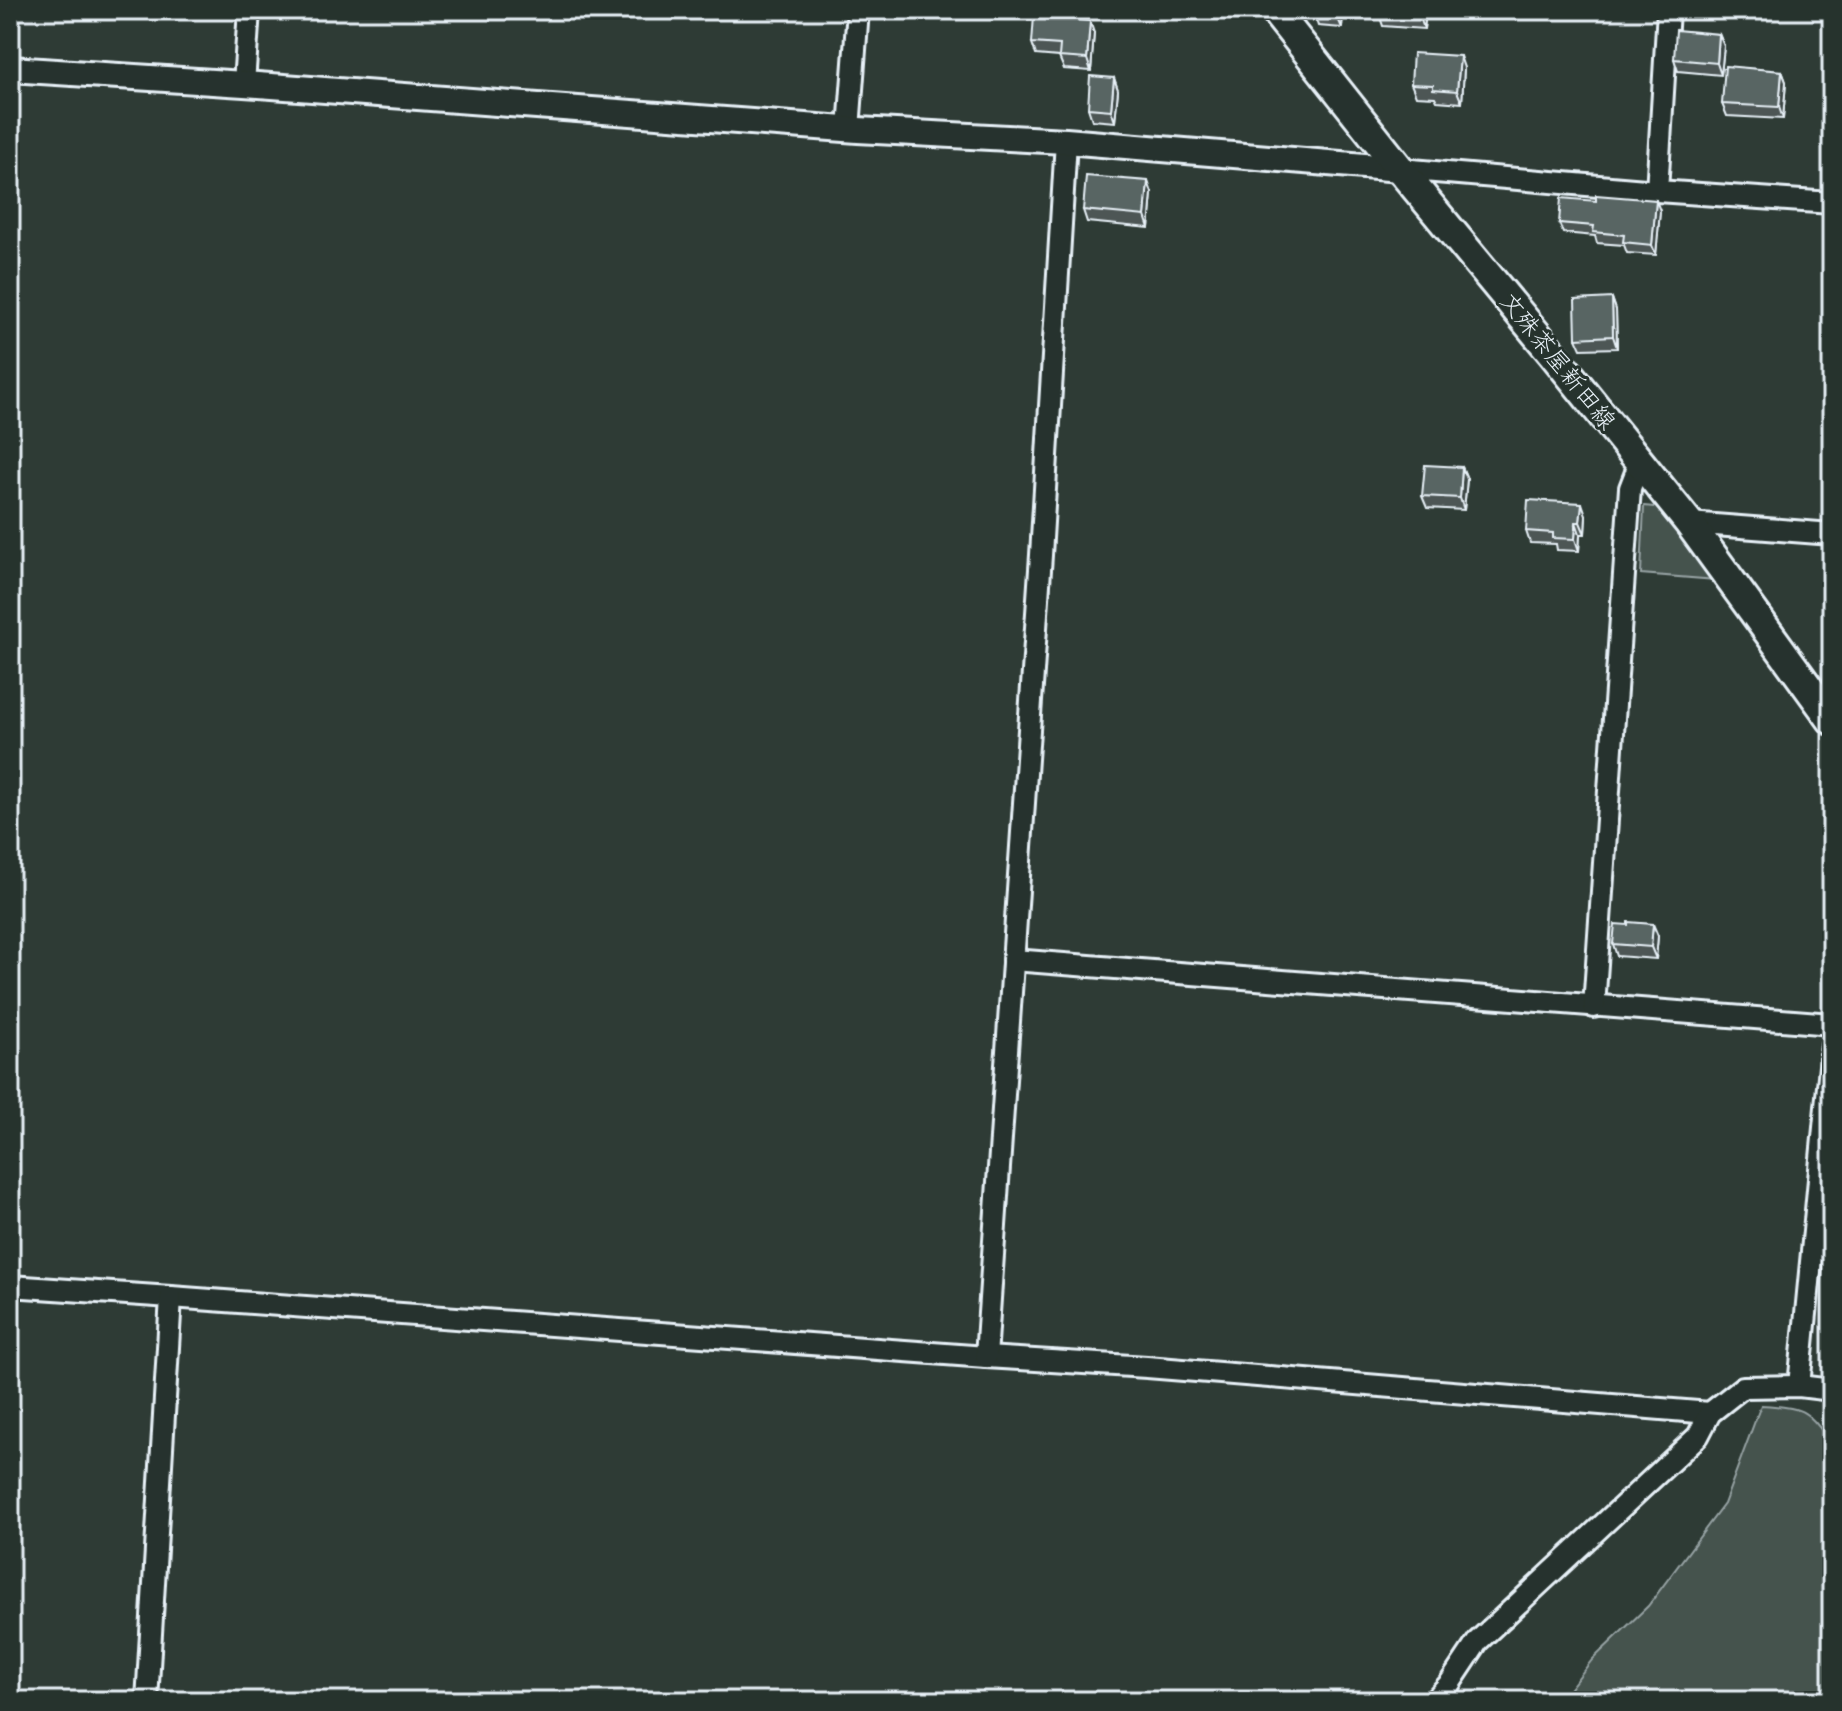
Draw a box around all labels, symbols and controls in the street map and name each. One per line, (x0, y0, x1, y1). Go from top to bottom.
street label: 文殊茶屋新田線 (1489, 283, 1627, 439)

